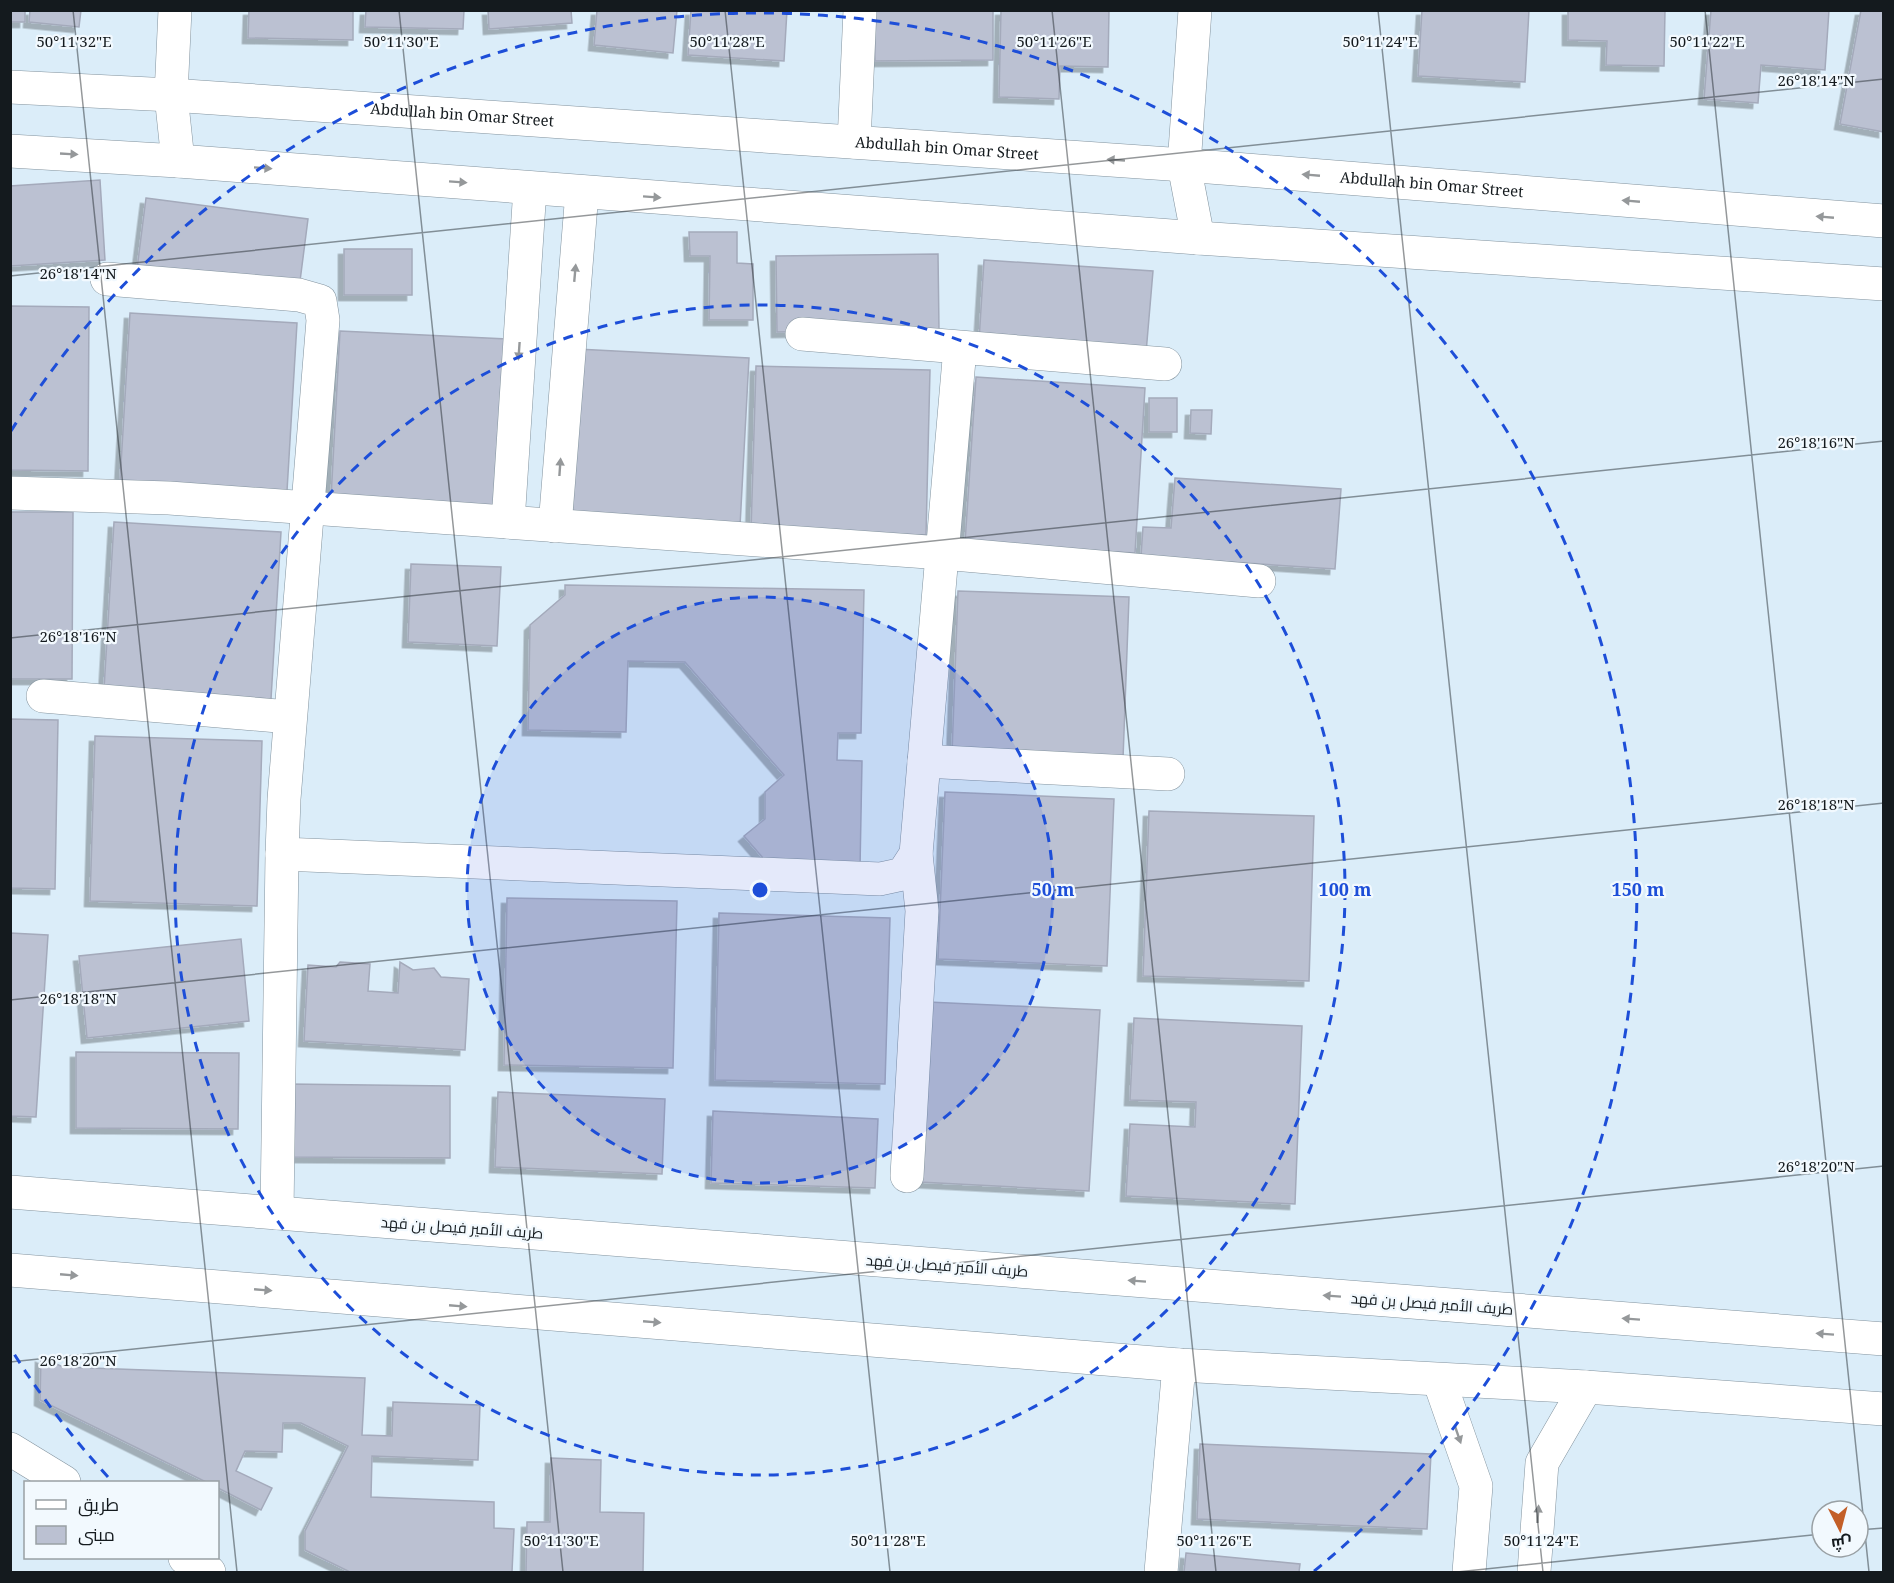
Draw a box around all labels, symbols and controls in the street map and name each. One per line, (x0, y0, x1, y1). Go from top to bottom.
text: 50°11'32"E (36, 31, 112, 51)
text: 50°11'30"E (363, 31, 439, 51)
text: 50°11'28"E (689, 31, 765, 51)
text: 50°11'26"E (1016, 31, 1092, 51)
text: 50°11'24"E (1342, 31, 1418, 51)
text: 50°11'22"E (1669, 31, 1745, 51)
text: 26°18'14"N (1777, 70, 1855, 90)
street label: Abdullah bin Omar Street (370, 98, 555, 130)
street label: Abdullah bin Omar Street (855, 131, 1039, 164)
one-way arrow (59, 150, 78, 159)
one-way arrow (1107, 155, 1126, 165)
one-way arrow (254, 163, 273, 172)
street label: Abdullah bin Omar Street (1339, 167, 1524, 201)
one-way arrow (1301, 170, 1320, 180)
one-way arrow (448, 178, 467, 187)
one-way arrow (643, 192, 662, 202)
one-way arrow (1621, 196, 1640, 206)
one-way arrow (1816, 212, 1835, 221)
text: 26°18'14"N (39, 263, 117, 283)
one-way arrow (570, 263, 580, 282)
one-way arrow (515, 342, 524, 361)
text: 26°18'16"N (1777, 432, 1855, 452)
one-way arrow (555, 458, 565, 477)
text: 26°18'16"N (39, 626, 117, 646)
text: 26°18'18"N (1777, 794, 1855, 814)
text: 50 m (1032, 877, 1075, 901)
text: 100 m (1319, 877, 1372, 901)
text: 150 m (1612, 877, 1665, 901)
centre of rings (750, 880, 770, 900)
text: 26°18'18"N (39, 988, 117, 1008)
text: 26°18'20"N (1777, 1156, 1855, 1176)
street label: طريف الأمير فيصل بن فهد (380, 1211, 544, 1244)
street label: طريف الأمير فيصل بن فهد (865, 1249, 1029, 1282)
one-way arrow (59, 1270, 78, 1279)
one-way arrow (1128, 1276, 1147, 1285)
one-way arrow (254, 1286, 273, 1295)
street label: طريف الأمير فيصل بن فهد (1350, 1287, 1514, 1320)
one-way arrow (1322, 1291, 1341, 1301)
one-way arrow (448, 1301, 467, 1311)
one-way arrow (1621, 1314, 1640, 1324)
one-way arrow (642, 1317, 661, 1327)
one-way arrow (1816, 1329, 1835, 1339)
text: 26°18'20"N (39, 1350, 117, 1370)
one-way arrow (1454, 1426, 1464, 1444)
legend (24, 1481, 219, 1559)
text: طريق (78, 1492, 119, 1517)
north arrow (1810, 1499, 1870, 1559)
one-way arrow (1533, 1505, 1543, 1524)
text: مبنى (78, 1522, 115, 1546)
text: 50°11'30"E (523, 1530, 599, 1550)
text: 50°11'28"E (850, 1530, 926, 1550)
text: 50°11'26"E (1176, 1530, 1252, 1550)
text: 50°11'24"E (1503, 1530, 1579, 1550)
text: ش (1830, 1532, 1853, 1556)

